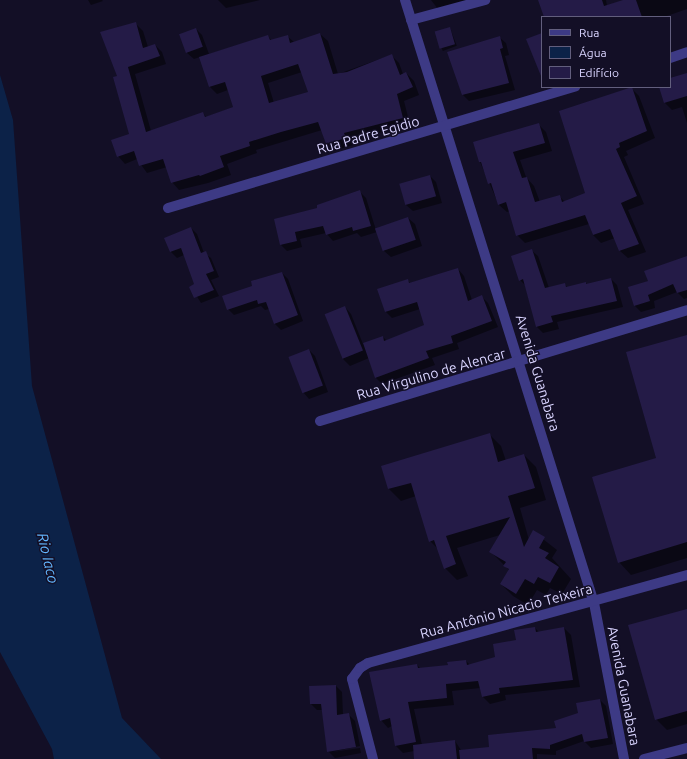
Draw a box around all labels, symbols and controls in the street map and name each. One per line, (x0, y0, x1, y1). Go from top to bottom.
legend (541, 16, 671, 88)
text: Rua (579, 26, 600, 39)
text: Água (579, 46, 607, 59)
text: Edifício (579, 66, 619, 79)
street label: Rua Padre Egidio (315, 112, 421, 158)
street label: Avenida Guanabara (512, 313, 564, 433)
street label: Rua Virgulino de Alencar (355, 345, 507, 403)
water label: Rio Iaco (33, 531, 63, 585)
street label: Rua Antônio Nicacio Teixeira (418, 580, 594, 642)
street label: Avenida Guanabara (604, 625, 644, 747)

